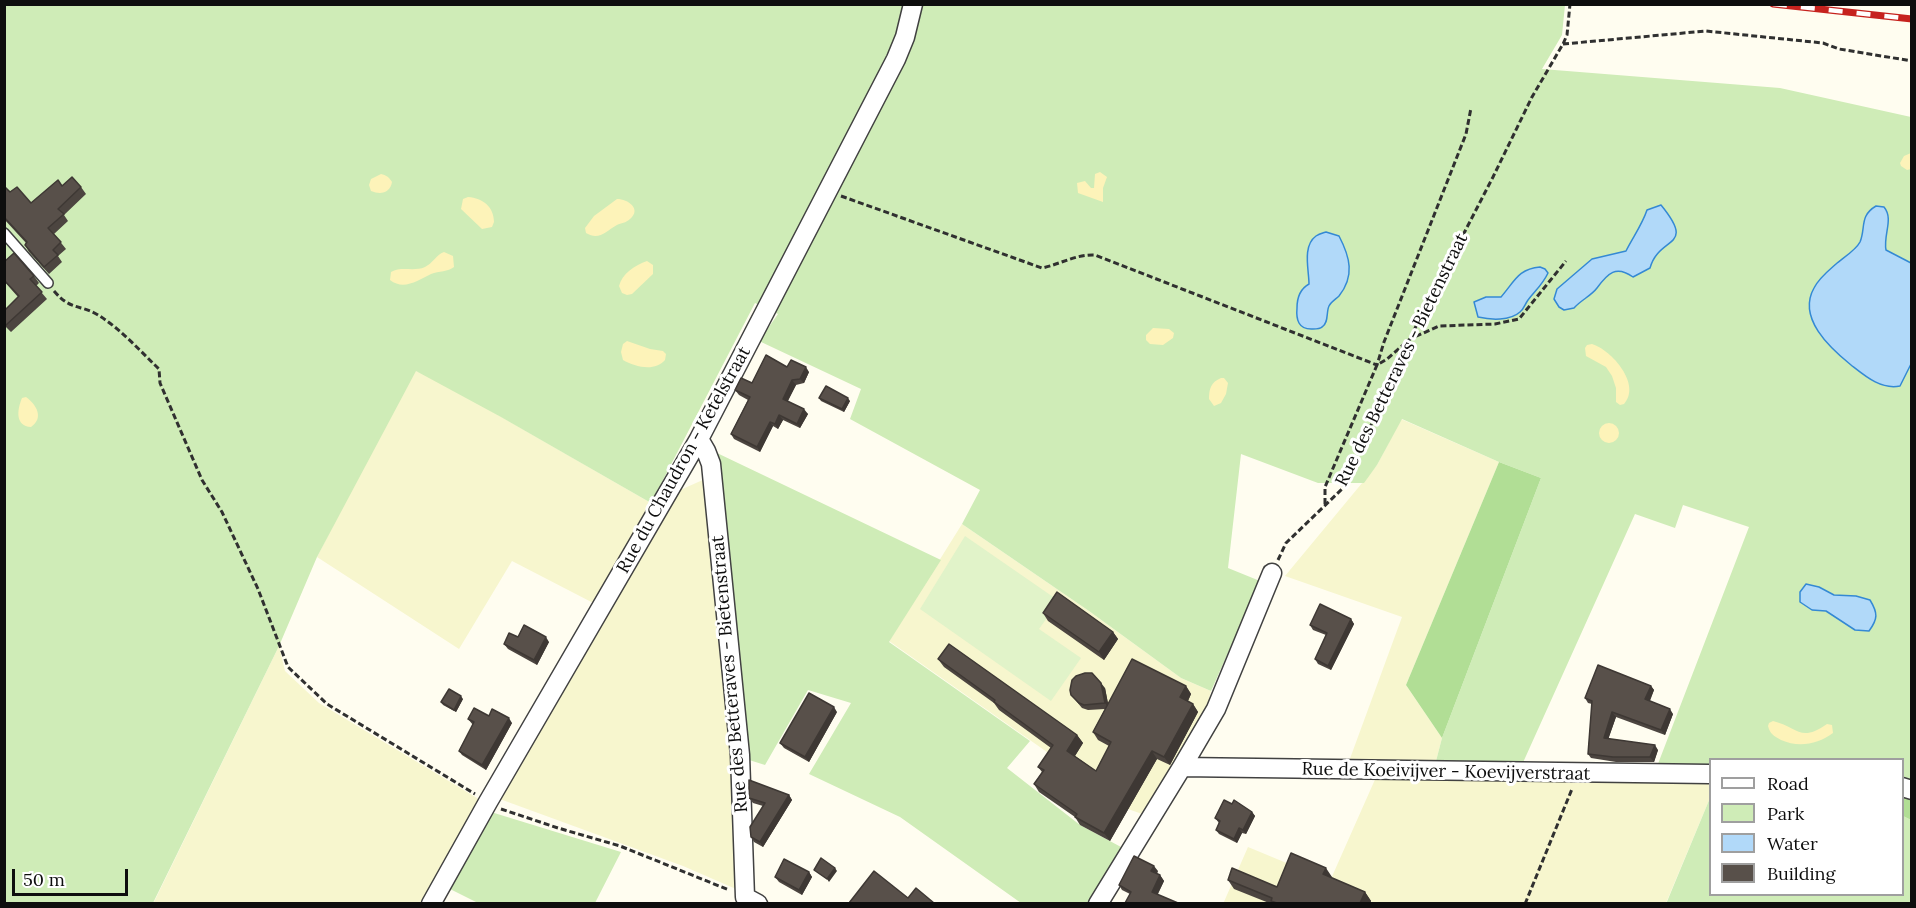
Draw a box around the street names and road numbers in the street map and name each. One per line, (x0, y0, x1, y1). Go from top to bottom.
street label: Rue des Betteraves - Bietenstraat (1331, 230, 1473, 490)
street label: Rue du Chaudron - Ketelstraat (613, 343, 755, 577)
street label: Rue des Betteraves - Bietenstraat (707, 534, 753, 814)
street label: Rue de Koeivijver - Koevijverstraat (1301, 759, 1591, 785)

